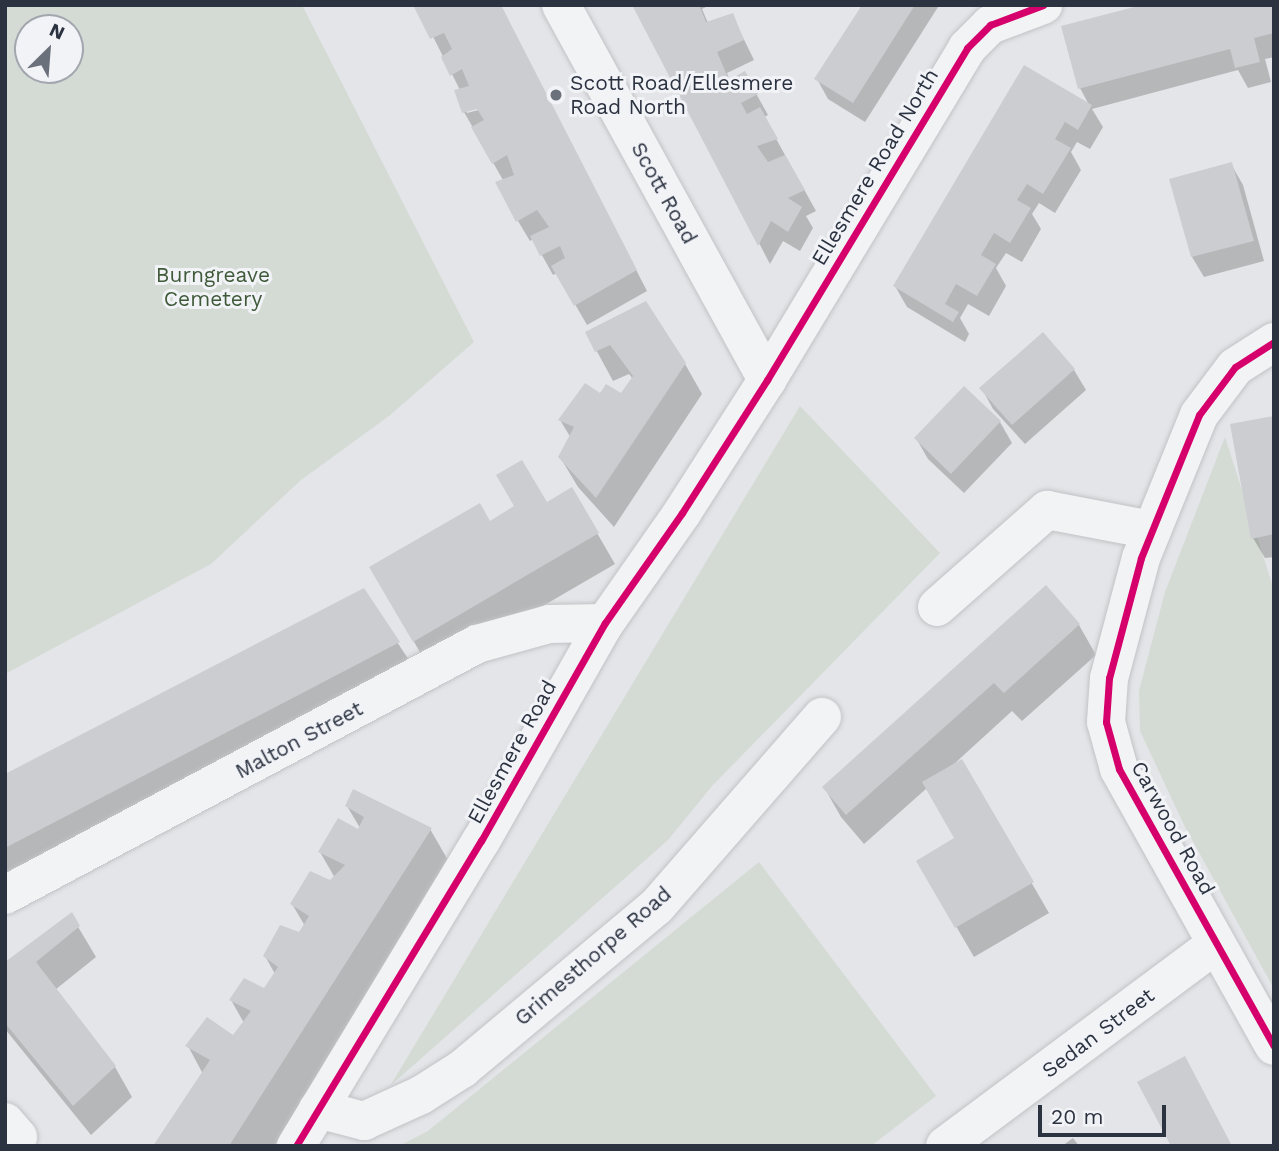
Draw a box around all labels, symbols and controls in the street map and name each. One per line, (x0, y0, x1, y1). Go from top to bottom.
north arrow (14, 14, 84, 84)
text: N (46, 18, 68, 45)
street label: Ellesmere Road North (806, 64, 944, 270)
place label: Scott Road/Ellesmere Road North (570, 70, 793, 120)
marker: Scott Road/Ellesmere Road North (548, 87, 564, 103)
street label: Scott Road (626, 138, 702, 248)
park label: Burngreave Cemetery (156, 262, 270, 312)
street label: Ellesmere Road (462, 676, 562, 828)
street label: Malton Street (231, 696, 367, 784)
street label: Carwood Road (1126, 757, 1220, 899)
street label: Grimesthorpe Road (510, 881, 676, 1031)
street label: Sedan Street (1037, 983, 1159, 1083)
scale bar (1041, 1092, 1169, 1136)
text: 20 m (1051, 1104, 1103, 1129)

